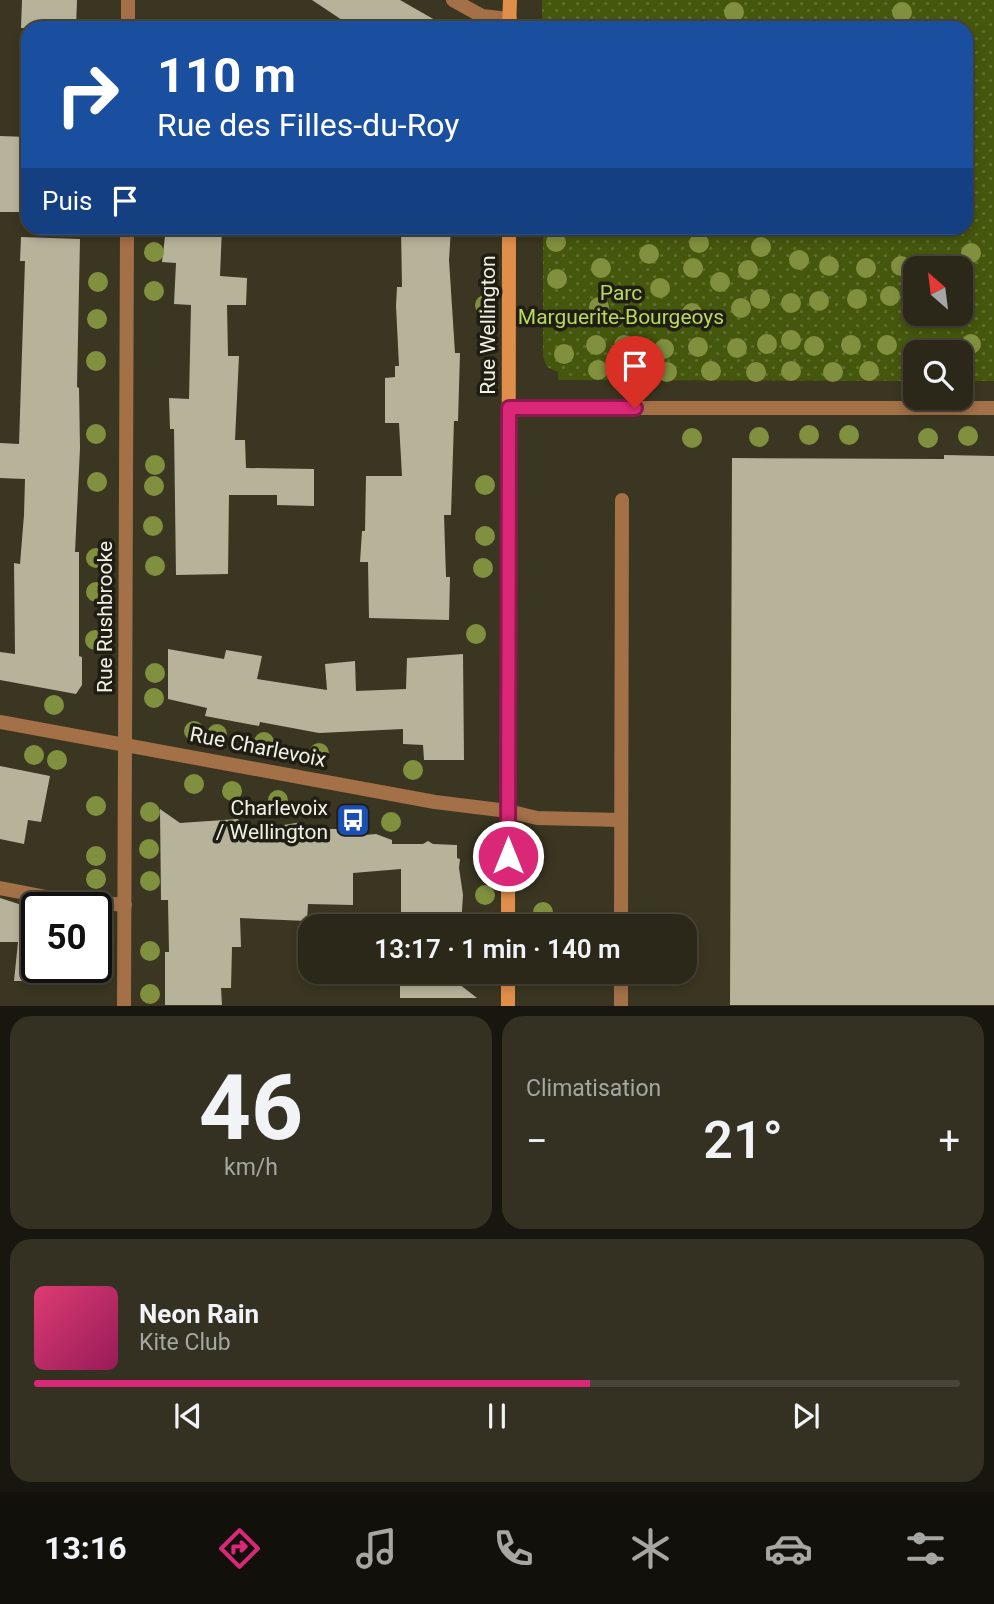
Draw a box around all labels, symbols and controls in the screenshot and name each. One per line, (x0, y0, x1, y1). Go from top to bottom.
text: 110 m (157, 47, 296, 104)
icon: right (42, 49, 133, 140)
text: Rue des Filles-du-Roy (157, 106, 460, 144)
icon: arrive (106, 182, 144, 220)
text: Puis (42, 186, 92, 216)
street label: Rue Wellington (476, 255, 500, 395)
north arrow (903, 256, 973, 326)
map controls (903, 256, 973, 410)
park label: Parc Marguerite-Bourgeoys (518, 281, 724, 329)
pin (605, 336, 665, 408)
button: search (903, 340, 973, 410)
icon: arrive (616, 347, 654, 385)
street label: Rue Rushbrooke (93, 541, 117, 693)
street label: Rue Charlevoix (188, 722, 328, 772)
place label: Charlevoix / Wellington (216, 796, 328, 844)
bus stop icon: Charlevoix / Wellington (334, 801, 372, 839)
position arrow (471, 819, 545, 893)
speed limit sign: 50 (21, 892, 112, 983)
text: 13:17 · 1 min · 140 m (374, 934, 621, 964)
text: 46 (199, 1055, 303, 1161)
text: Climatisation (526, 1075, 661, 1102)
text: 21° (703, 1110, 783, 1171)
text: − (526, 1119, 548, 1163)
text: + (938, 1119, 960, 1163)
text: km/h (224, 1154, 278, 1181)
text: Neon Rain (139, 1299, 259, 1329)
text: Kite Club (139, 1329, 231, 1356)
icon: previous (169, 1397, 207, 1435)
icon: pause (478, 1397, 516, 1435)
icon: next (787, 1397, 825, 1435)
icon: directions (215, 1524, 264, 1573)
icon: music (352, 1524, 401, 1573)
icon: phone (489, 1524, 538, 1573)
icon: climate (626, 1524, 675, 1573)
icon: car (764, 1524, 813, 1573)
icon: filters (901, 1524, 950, 1573)
text: 13:16 (44, 1529, 127, 1567)

